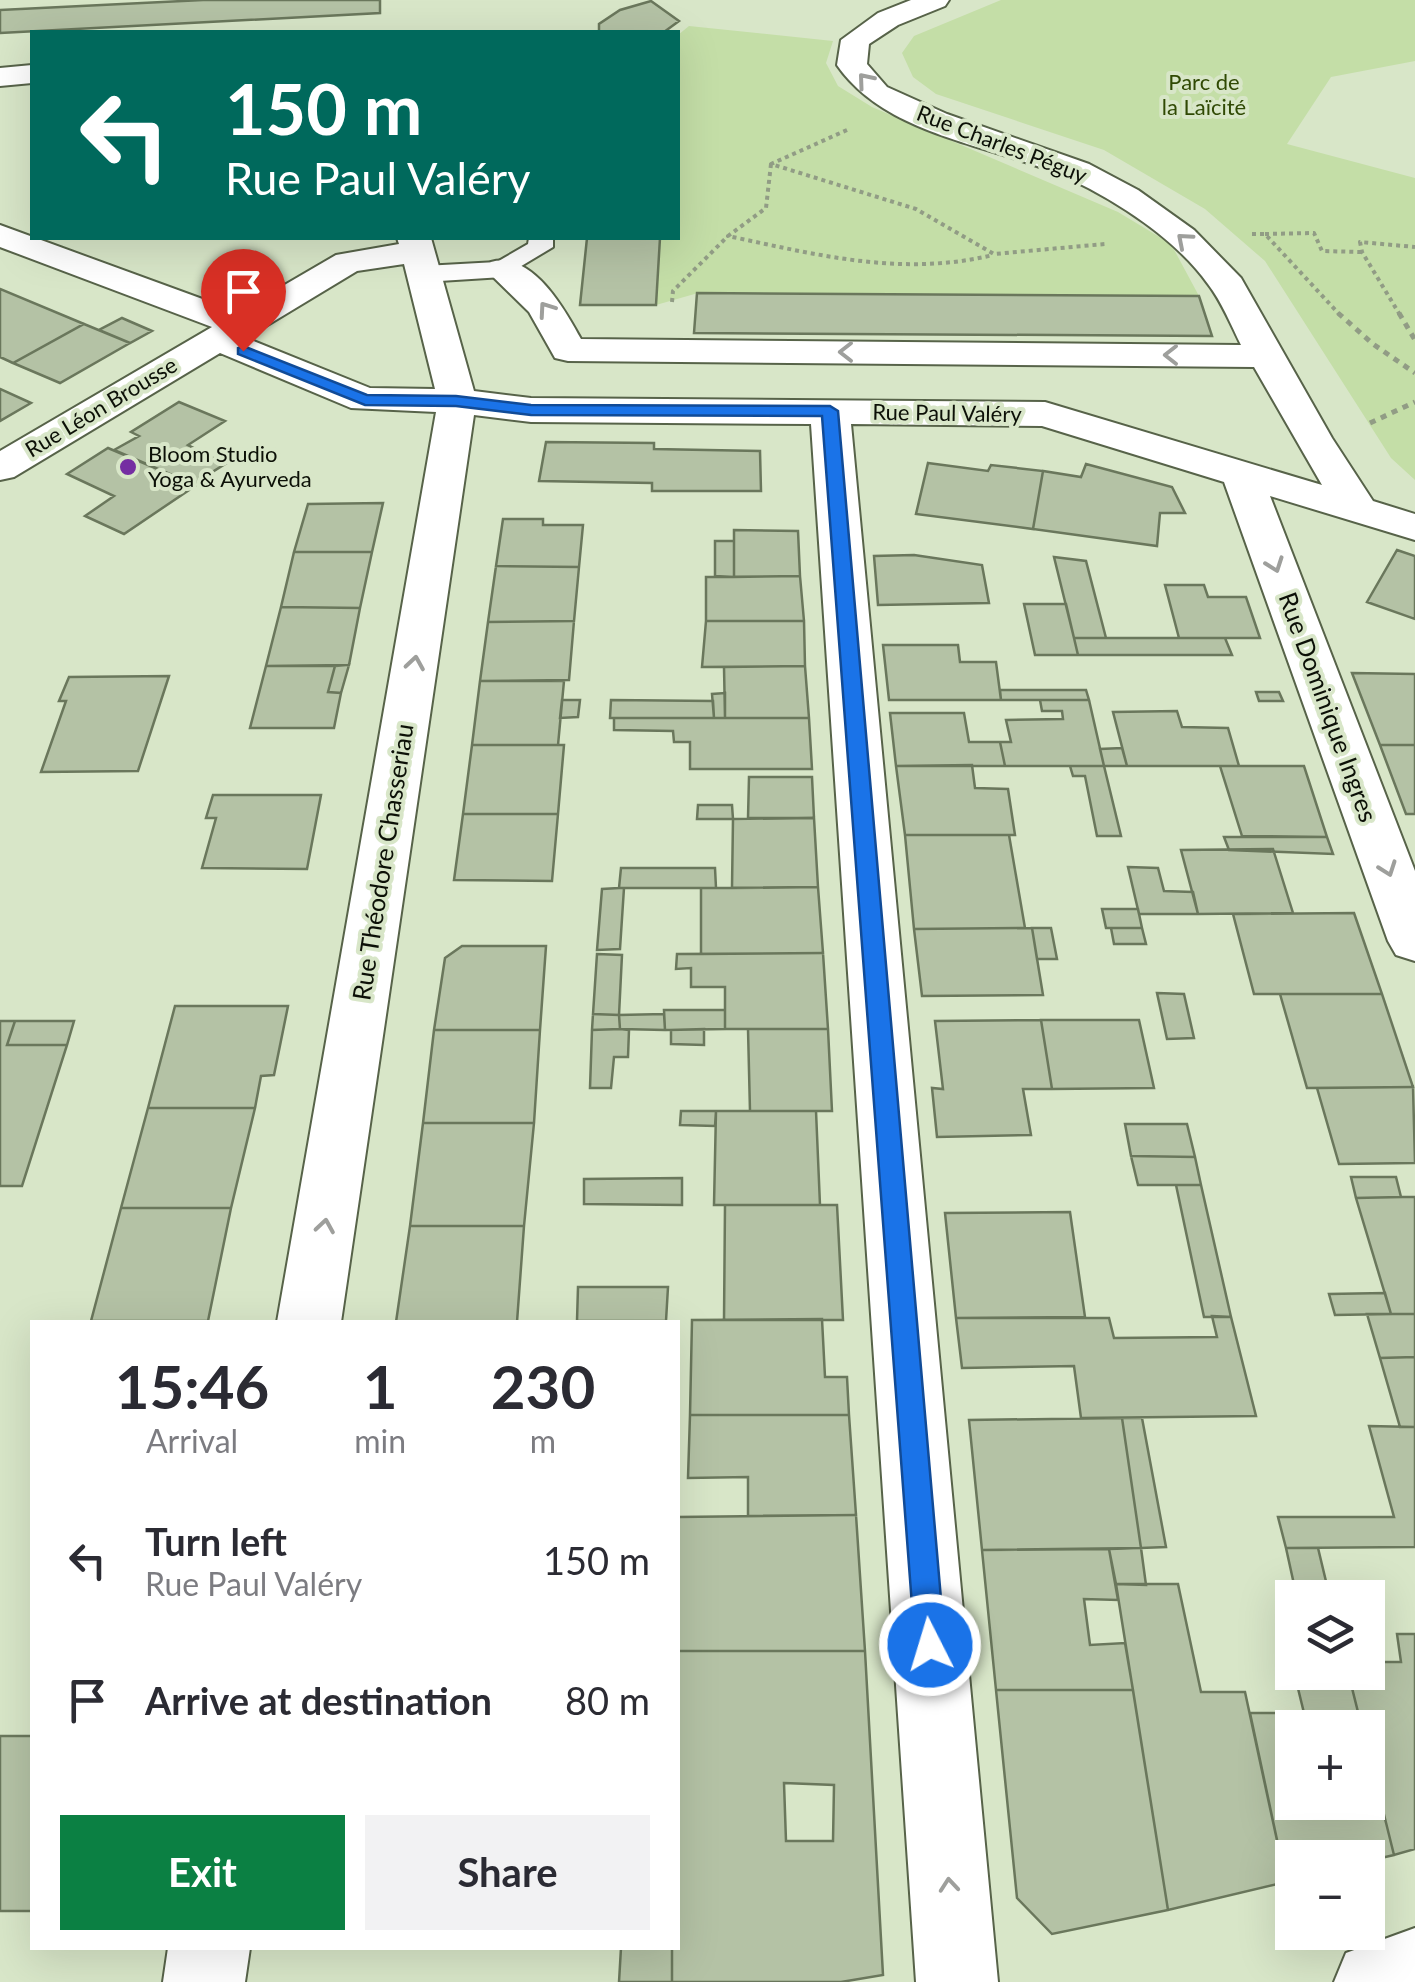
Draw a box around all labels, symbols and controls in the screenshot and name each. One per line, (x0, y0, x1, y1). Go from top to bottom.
text: 150 m (225, 66, 422, 150)
park label: Parc de la Laïcité (1162, 68, 1246, 120)
icon: left (60, 70, 190, 200)
one-way arrow (859, 74, 877, 92)
street label: Rue Charles Péguy (913, 99, 1092, 189)
text: Rue Paul Valéry (225, 151, 530, 205)
one-way arrow (1177, 234, 1195, 252)
pin (201, 249, 286, 352)
icon: arrive (216, 264, 271, 319)
one-way arrow (540, 302, 557, 320)
one-way arrow (837, 342, 853, 363)
one-way arrow (1162, 344, 1178, 366)
street label: Rue Léon Brousse (20, 351, 182, 463)
street label: Rue Paul Valéry (872, 398, 1023, 427)
place label: Bloom Studio Yoga & Ayurveda (148, 440, 312, 492)
marker: Bloom Studio Yoga & Ayurveda (117, 456, 139, 478)
one-way arrow (1263, 555, 1284, 572)
street label: Rue Dominique Ingres (1273, 588, 1384, 826)
one-way arrow (403, 655, 424, 672)
street label: Rue Théodore Chasseriau (345, 721, 419, 1002)
one-way arrow (1376, 860, 1397, 877)
one-way arrow (313, 1218, 334, 1235)
text: 15:46 (115, 1350, 269, 1422)
text: 1 (363, 1350, 398, 1422)
text: 230 (491, 1350, 595, 1422)
text: Arrival (146, 1421, 238, 1460)
text: min (354, 1421, 406, 1460)
text: m (530, 1421, 556, 1460)
text: Turn left (145, 1518, 287, 1564)
icon: left (60, 1533, 115, 1588)
text: 150 m (543, 1537, 650, 1583)
text: Rue Paul Valéry (145, 1564, 362, 1603)
map controls (1275, 1580, 1385, 1950)
button: layers (1275, 1580, 1385, 1690)
position arrow (878, 1593, 982, 1697)
icon: arrive (60, 1673, 115, 1728)
text: Arrive at destination (145, 1677, 492, 1723)
text: 80 m (565, 1677, 650, 1723)
button: + (1275, 1710, 1385, 1820)
button: Exit (60, 1815, 345, 1930)
button: Share (365, 1815, 650, 1930)
button: − (1275, 1840, 1385, 1950)
one-way arrow (939, 1876, 961, 1892)

